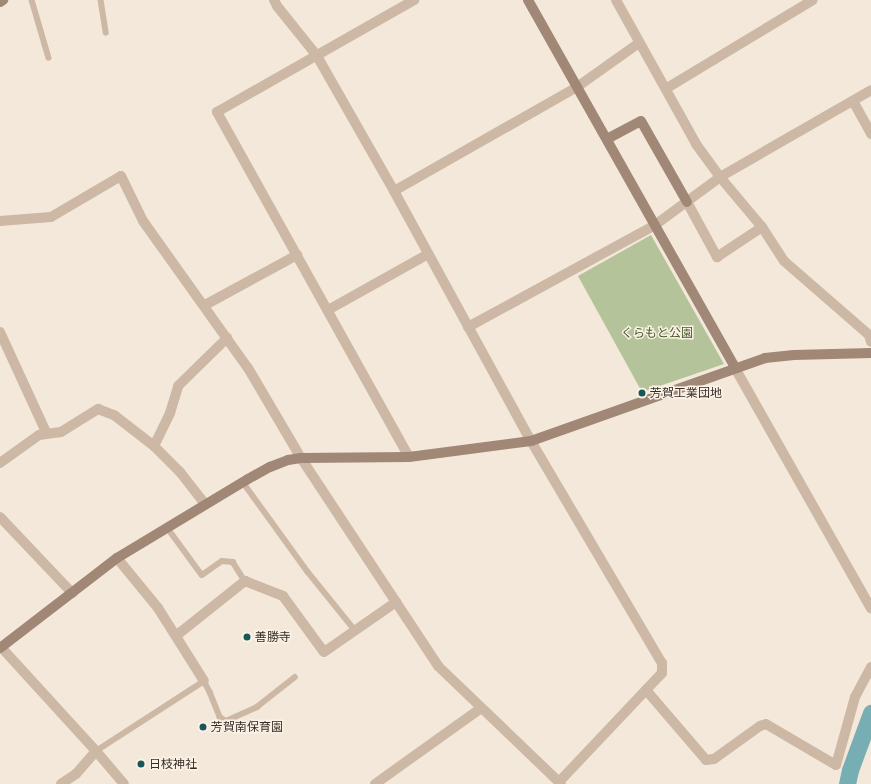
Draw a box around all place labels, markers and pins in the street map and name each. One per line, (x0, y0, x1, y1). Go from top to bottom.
place label: 芳賀工業団地 (650, 386, 722, 400)
marker: 芳賀工業団地 (637, 388, 647, 398)
place label: 善勝寺 (255, 630, 291, 644)
marker: 善勝寺 (242, 632, 252, 642)
place label: 芳賀南保育園 (211, 720, 283, 734)
marker: 芳賀南保育園 (198, 722, 208, 732)
place label: 日枝神社 (149, 757, 197, 771)
marker: 日枝神社 (136, 759, 146, 769)

